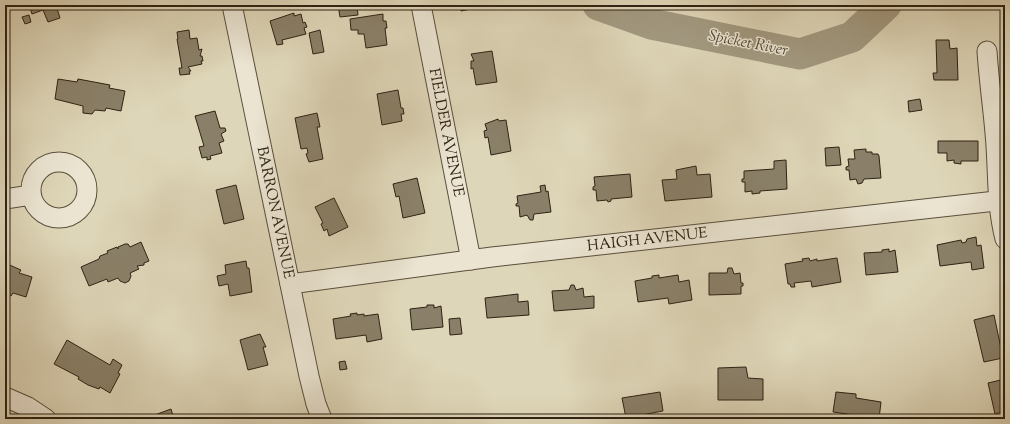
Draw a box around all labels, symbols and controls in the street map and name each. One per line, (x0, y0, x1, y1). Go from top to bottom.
water label: Spicket River (706, 25, 790, 63)
street label: FIELDER AVENUE (423, 66, 469, 199)
street label: BARRON AVENUE (251, 145, 299, 281)
street label: HAIGH AVENUE (586, 223, 708, 257)

